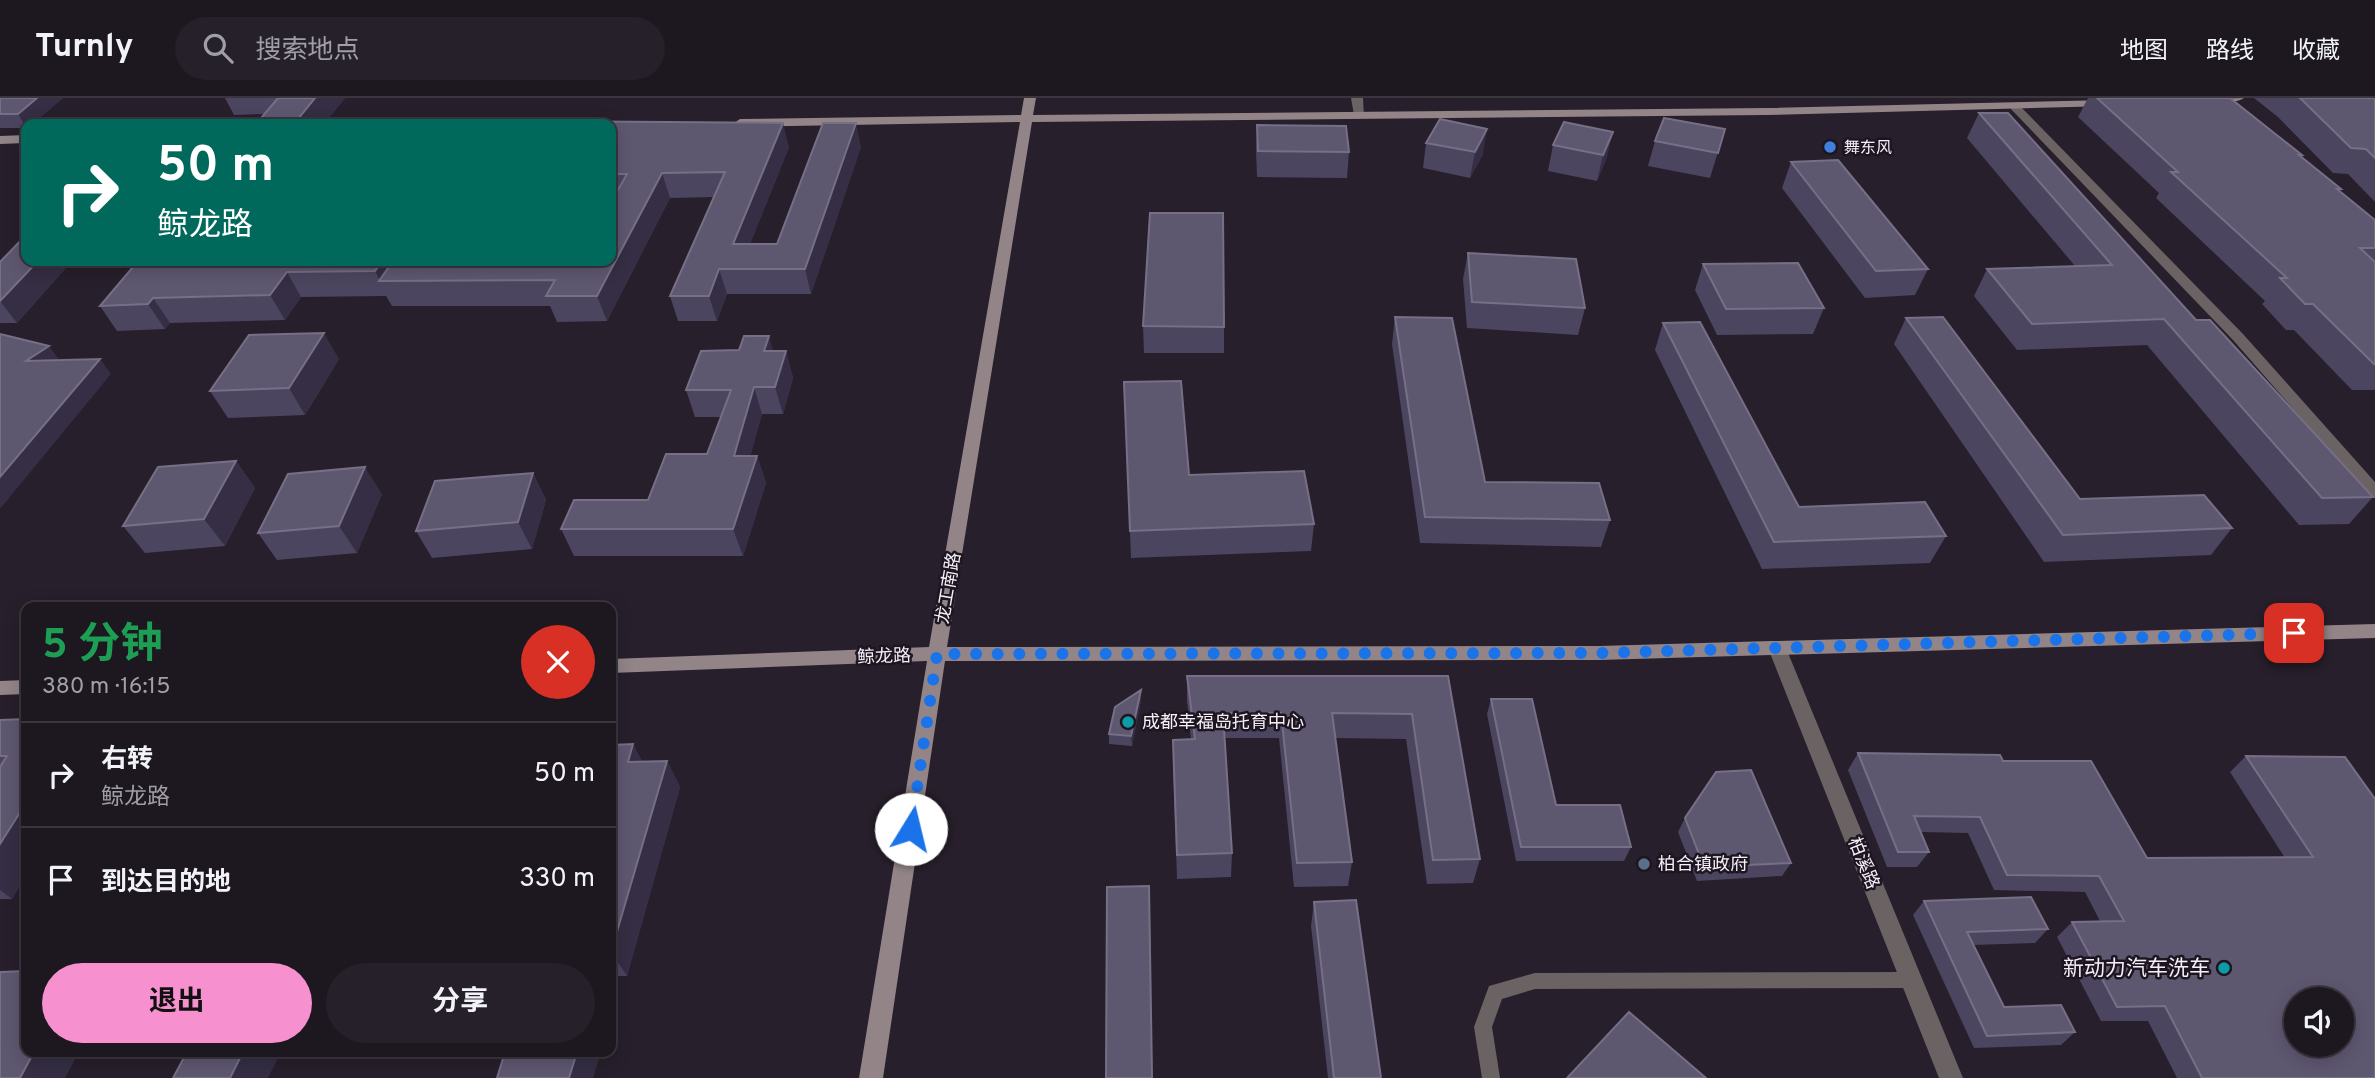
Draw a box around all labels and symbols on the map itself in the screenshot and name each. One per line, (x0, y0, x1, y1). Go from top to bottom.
marker: 舞东风 (1822, 139, 1838, 155)
place label: 舞东风 (1844, 139, 1892, 159)
street label: 龙工南路 (932, 551, 967, 626)
pin (2264, 603, 2324, 663)
street label: 鲸龙路 (857, 645, 911, 670)
place label: 成都幸福岛托育中心 (1142, 712, 1304, 735)
marker: 成都幸福岛托育中心 (1120, 714, 1136, 730)
position arrow (874, 792, 948, 866)
street label: 柏溪路 (1842, 834, 1883, 893)
place label: 柏合镇政府 (1658, 854, 1748, 877)
marker: 柏合镇政府 (1636, 856, 1652, 872)
place label: 新动力汽车洗车 (2063, 956, 2210, 983)
marker: 新动力汽车洗车 (2216, 960, 2232, 976)

